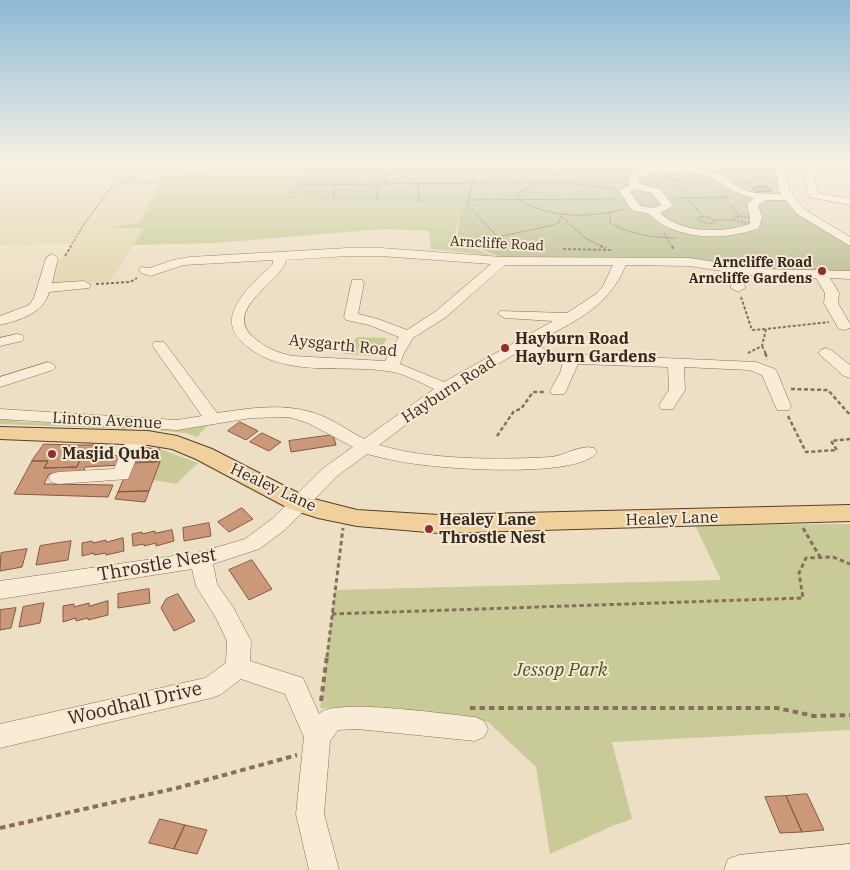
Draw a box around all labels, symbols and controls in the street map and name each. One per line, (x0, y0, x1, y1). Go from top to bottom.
street label: Arncliffe Road (450, 233, 544, 255)
place label: Arncliffe Road Arncliffe Gardens (689, 255, 812, 288)
marker: Arncliffe Road Arncliffe Gardens (816, 265, 828, 277)
place label: Hayburn Road Hayburn Gardens (515, 329, 656, 367)
street label: Aysgarth Road (288, 331, 398, 361)
marker: Hayburn Road Hayburn Gardens (499, 342, 511, 354)
street label: Hayburn Road (398, 352, 500, 428)
street label: Linton Avenue (52, 409, 162, 433)
place label: Masjid Quba (62, 444, 160, 464)
marker: Masjid Quba (46, 448, 58, 460)
street label: Healey Lane (227, 460, 319, 516)
street label: Healey Lane (625, 508, 719, 530)
place label: Healey Lane Throstle Nest (439, 510, 546, 548)
marker: Healey Lane Throstle Nest (423, 523, 435, 535)
street label: Throstle Nest (96, 543, 218, 587)
park label: Jessop Park (514, 660, 608, 682)
street label: Woodhall Drive (66, 677, 204, 731)

